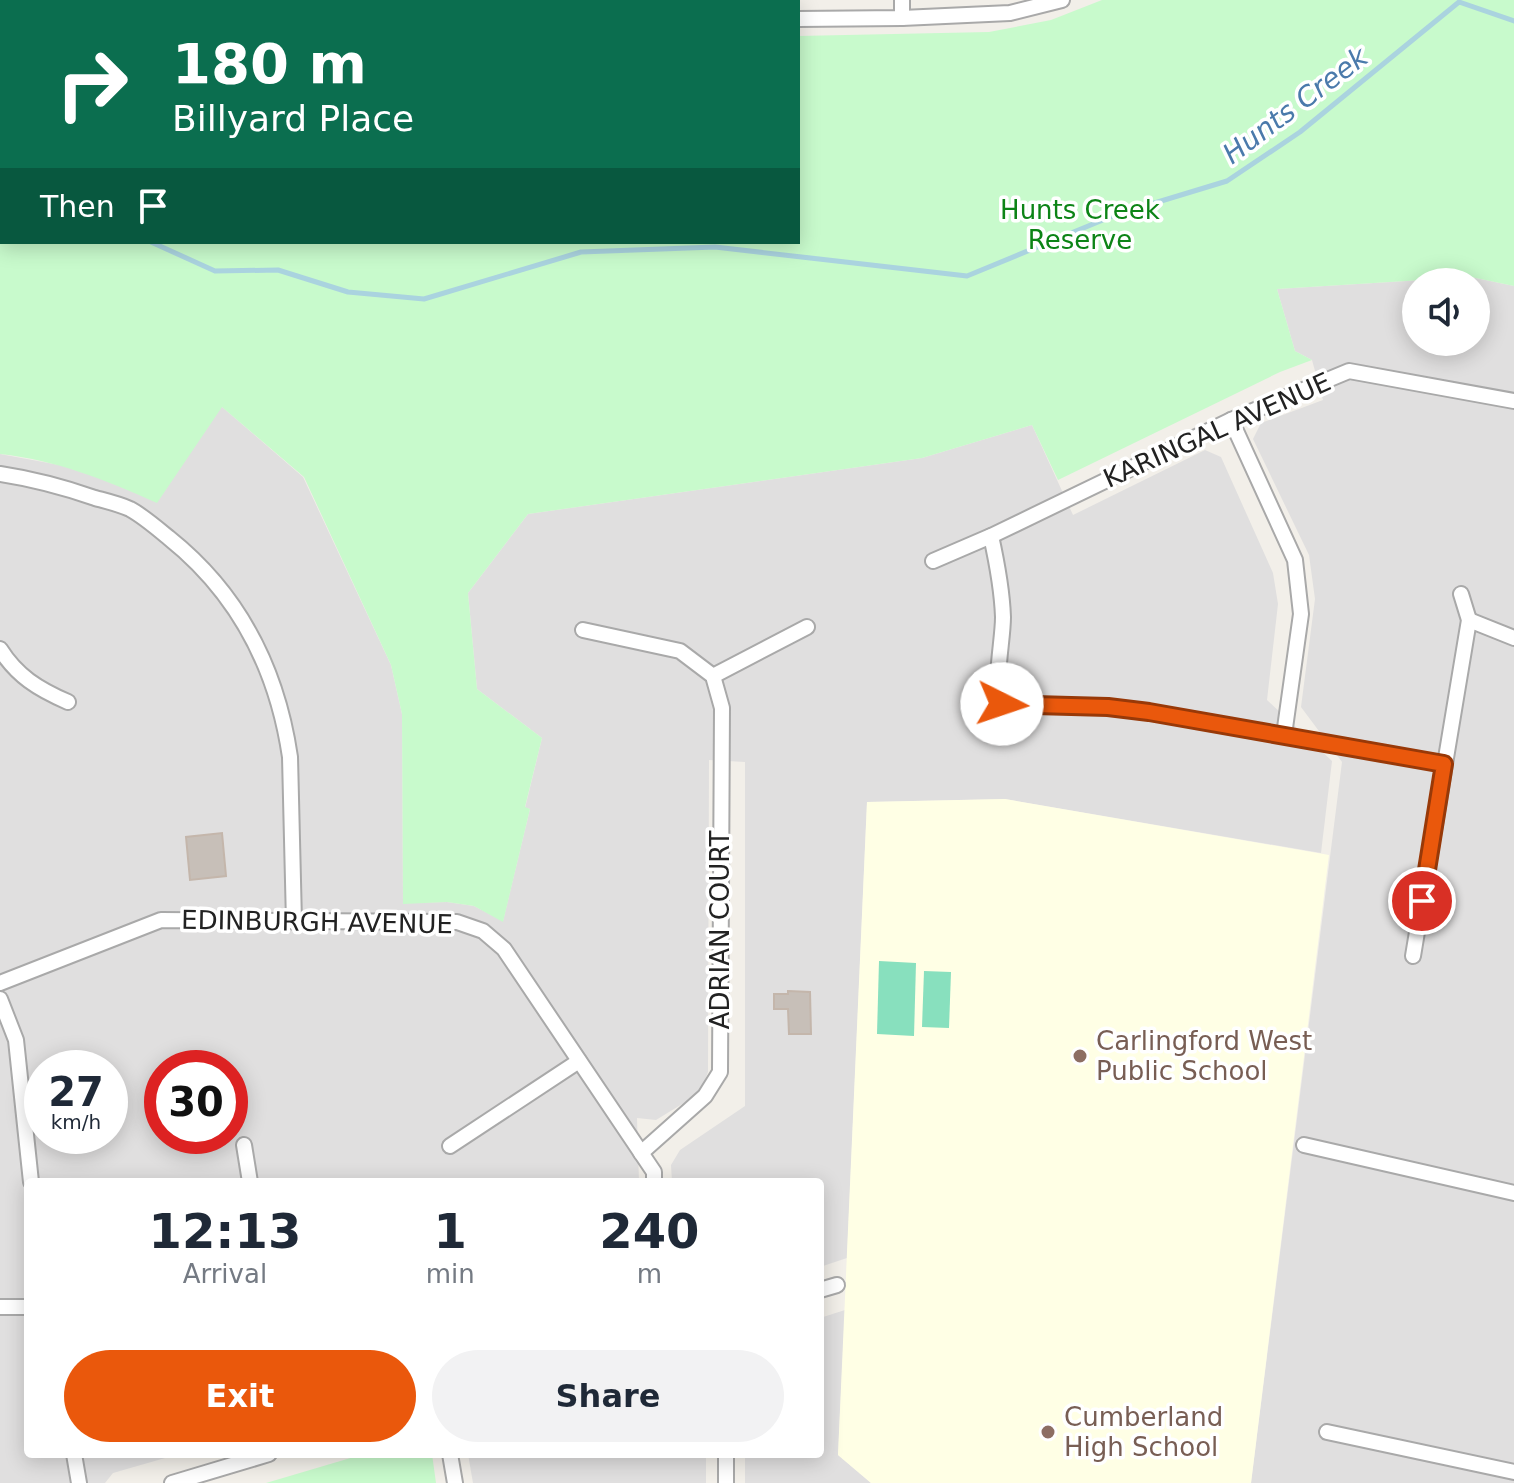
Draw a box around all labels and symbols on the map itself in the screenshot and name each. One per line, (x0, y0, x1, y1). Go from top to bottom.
water label: Hunts Creek (1216, 39, 1376, 171)
park label: Hunts Creek Reserve (1000, 195, 1160, 255)
street label: KARINGAL AVENUE (1099, 366, 1335, 494)
position arrow (960, 662, 1044, 746)
street label: ADRIAN COURT (705, 831, 735, 1029)
pin (1388, 867, 1456, 935)
street label: EDINBURGH AVENUE (181, 905, 453, 939)
place label: Carlingford West Public School (1096, 1026, 1312, 1086)
marker: Carlingford West Public School (1071, 1047, 1089, 1065)
speed limit sign: 30 (144, 1050, 248, 1154)
place label: Cumberland High School (1064, 1402, 1223, 1462)
marker: Cumberland High School (1039, 1423, 1057, 1441)

